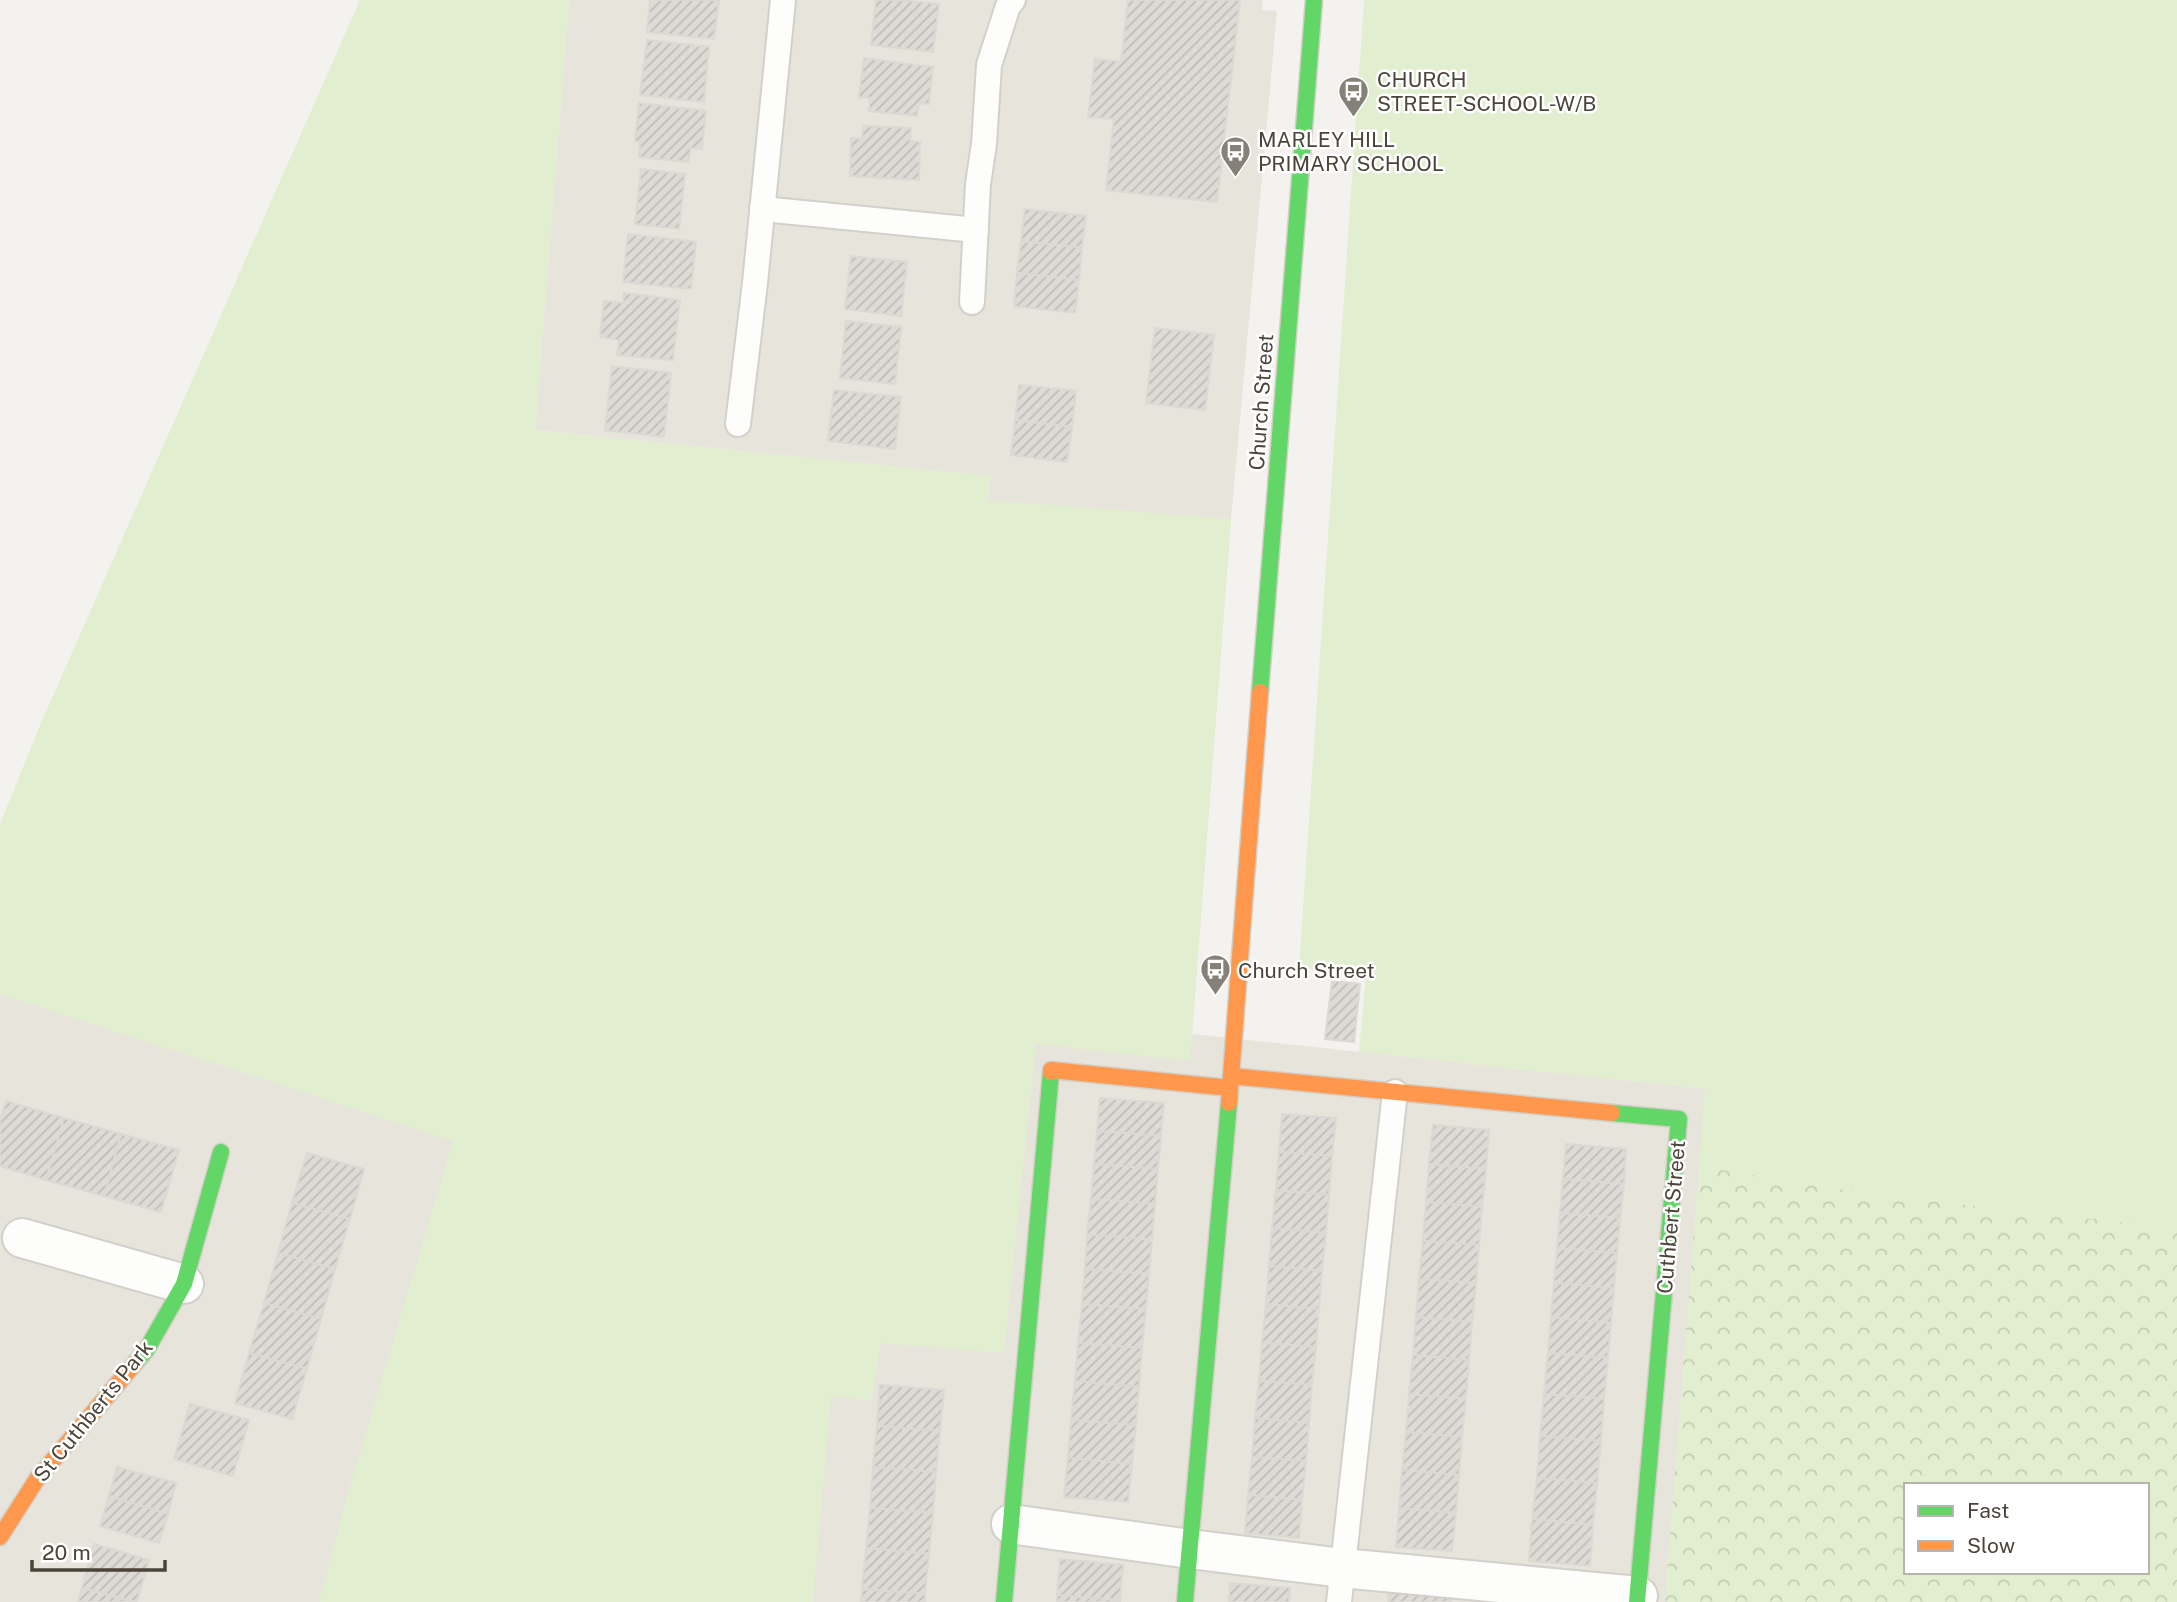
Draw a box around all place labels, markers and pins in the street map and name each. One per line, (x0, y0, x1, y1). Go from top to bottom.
place label: CHURCH STREET-SCHOOL-W/B (1377, 67, 1596, 116)
bus stop icon: CHURCH STREET-SCHOOL-W/B (1337, 74, 1371, 118)
place label: MARLEY HILL PRIMARY SCHOOL (1258, 127, 1444, 176)
bus stop icon: MARLEY HILL PRIMARY SCHOOL (1218, 134, 1252, 178)
bus stop icon: Church Street (1198, 953, 1232, 997)
place label: Church Street (1238, 958, 1375, 983)

